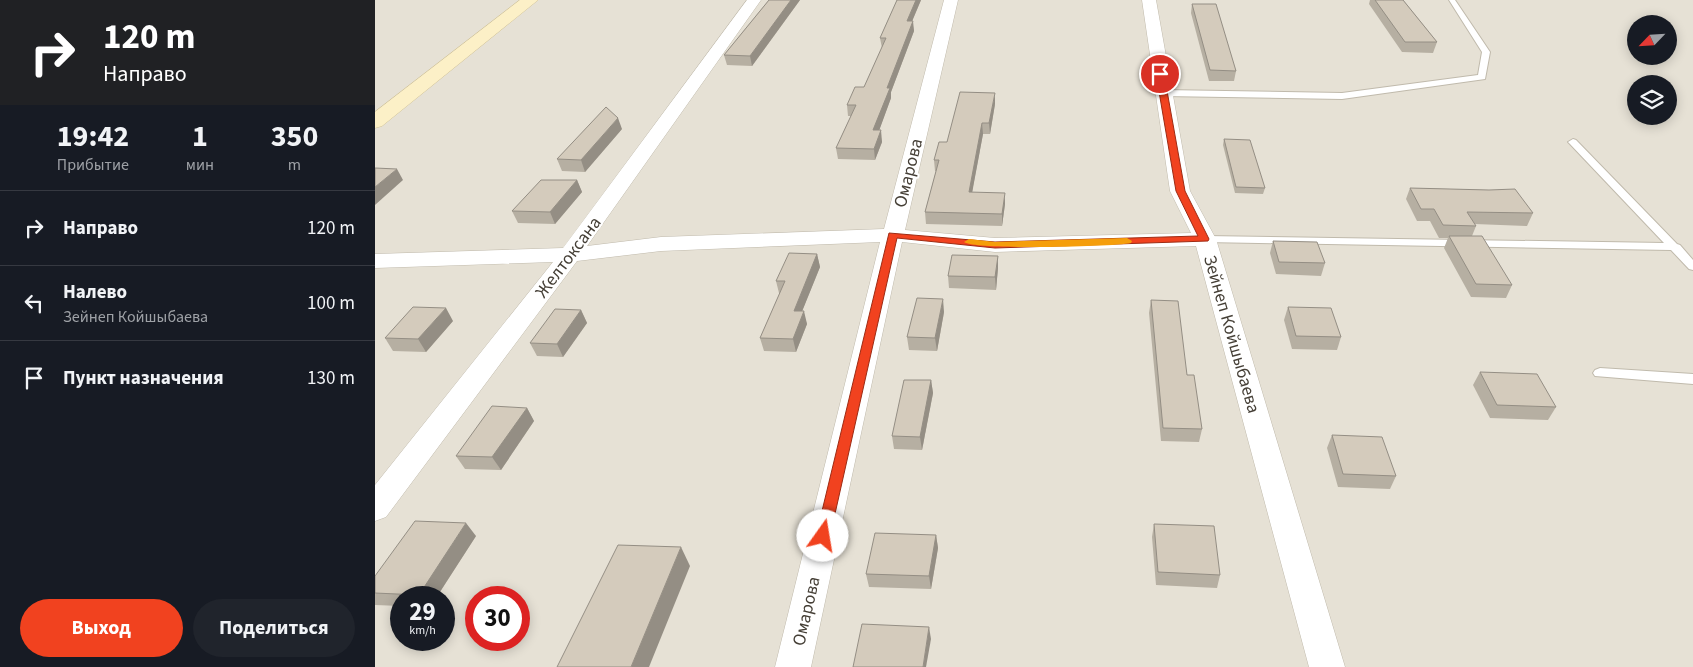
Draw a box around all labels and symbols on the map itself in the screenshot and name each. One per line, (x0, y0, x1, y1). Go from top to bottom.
north arrow (1627, 15, 1677, 65)
pin (1139, 53, 1181, 95)
street label: Омарова (888, 136, 929, 210)
street label: Желтоксана (530, 211, 607, 303)
street label: Зейнеп Койшыбаева (1197, 252, 1266, 416)
position arrow (796, 509, 848, 561)
street label: Омарова (786, 574, 827, 648)
speed limit sign: 30 (465, 586, 530, 651)

